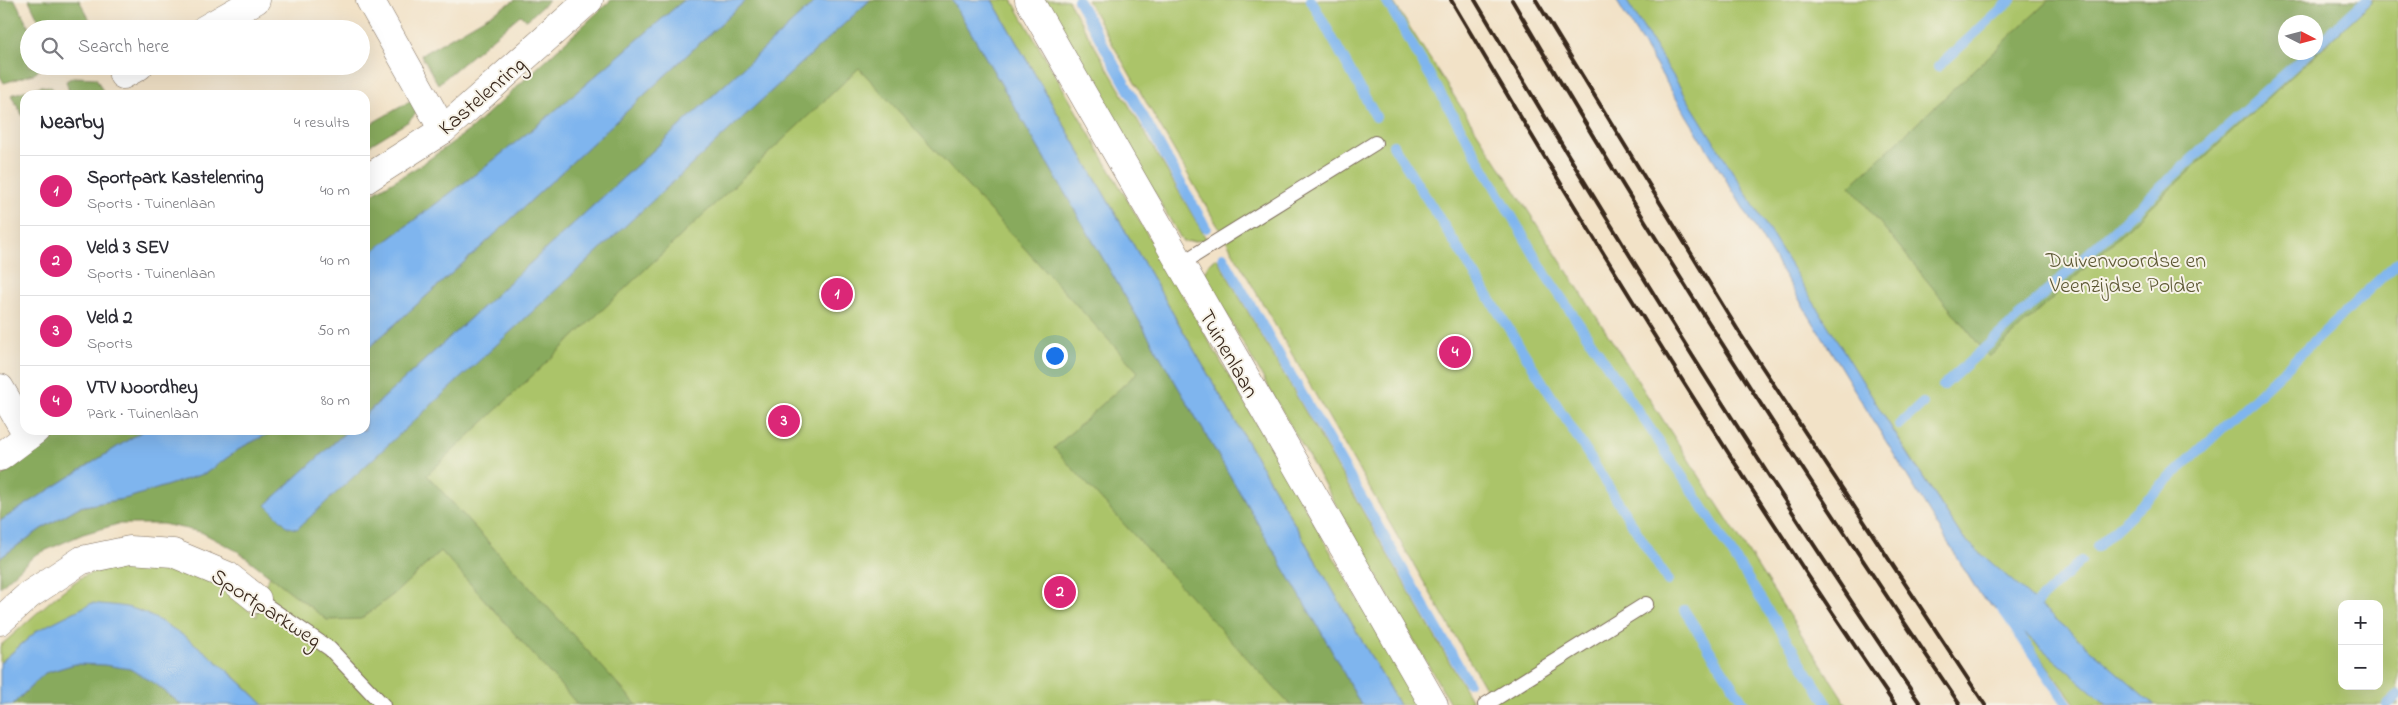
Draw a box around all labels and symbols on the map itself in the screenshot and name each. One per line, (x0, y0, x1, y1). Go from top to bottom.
north arrow (2278, 15, 2323, 60)
street label: Kastelenring (432, 50, 535, 145)
park label: Duivenvoordse en Veenzijdse Polder (2045, 246, 2206, 303)
pin: 1 (821, 275, 853, 313)
street label: Tuinenlaan (1189, 304, 1266, 405)
pin: 4 (1439, 333, 1471, 371)
your location (1042, 343, 1068, 369)
pin: 3 (768, 402, 800, 440)
street label: Sportparkweg (203, 562, 327, 658)
pin: 2 (1044, 573, 1076, 611)

